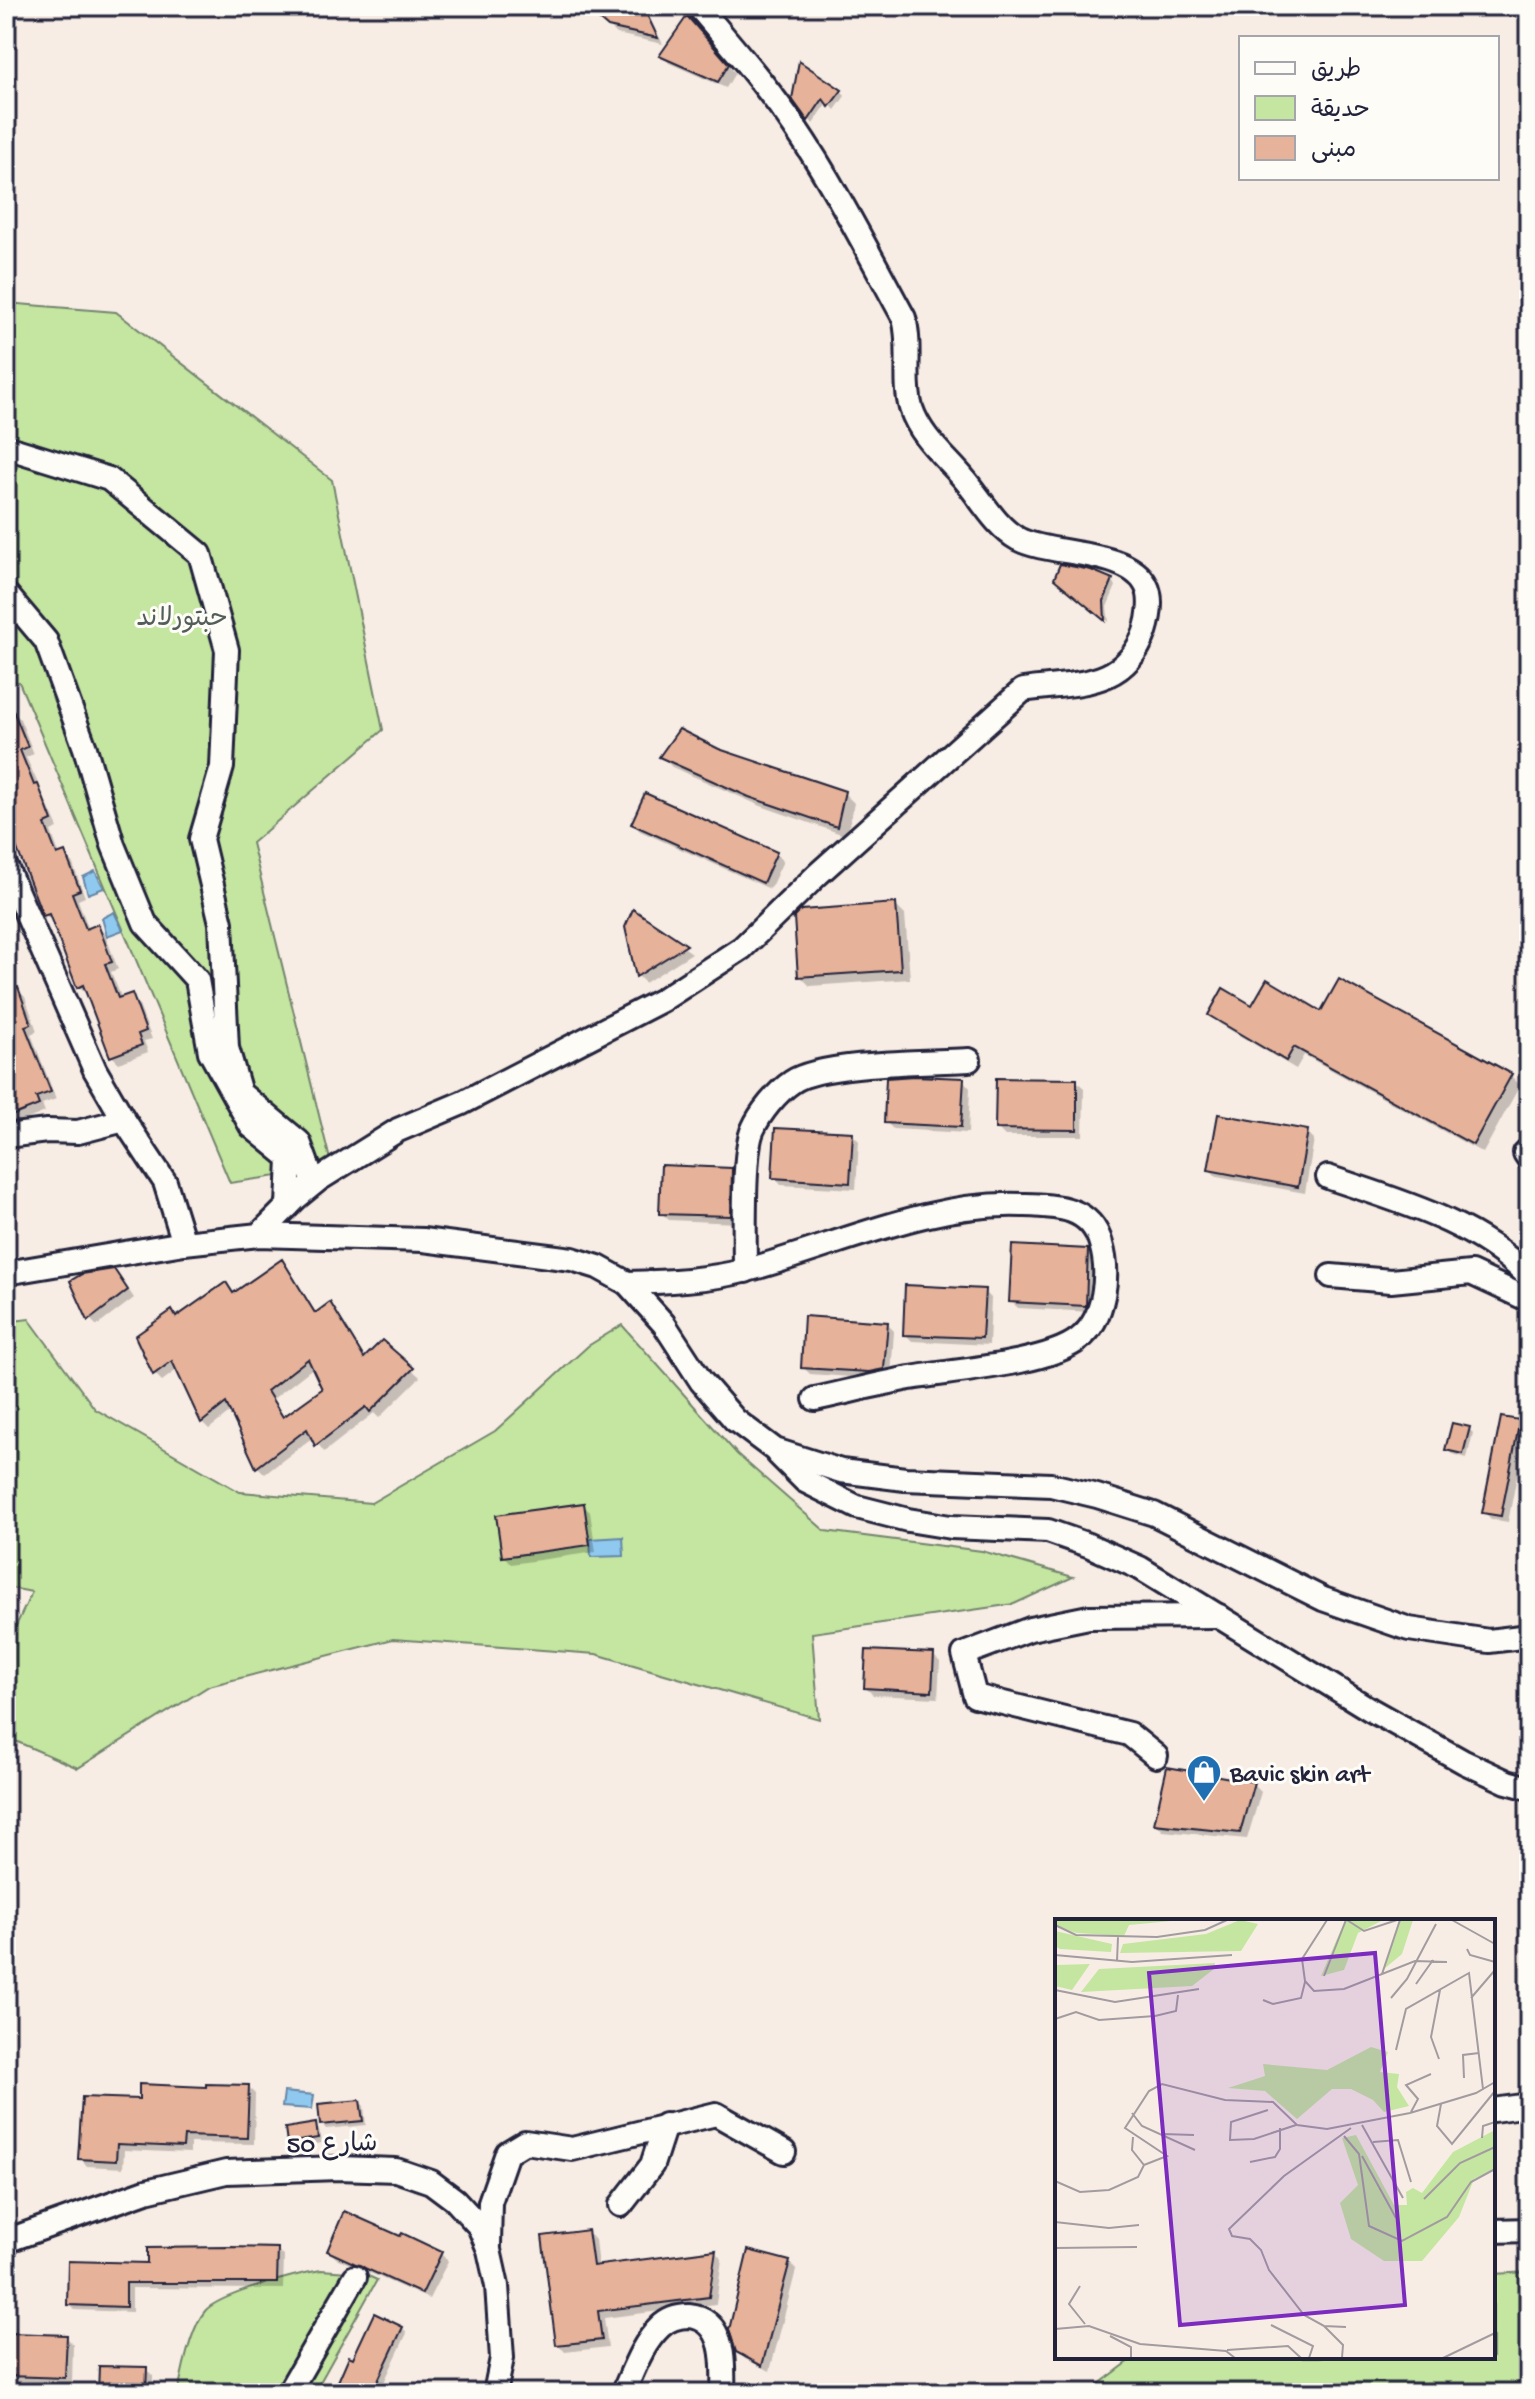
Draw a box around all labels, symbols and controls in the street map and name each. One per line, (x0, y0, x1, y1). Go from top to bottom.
legend (1239, 36, 1499, 180)
text: طريق (1311, 57, 1361, 86)
text: حديقة (1311, 97, 1370, 126)
text: مبنى (1311, 137, 1356, 166)
park label: حبتورلاند (136, 605, 228, 636)
shop icon: Bavic skin art (1185, 1753, 1223, 1803)
place label: Bavic skin art (1229, 1761, 1372, 1792)
inset map (1055, 1919, 1495, 2359)
street label: شارع 50 (286, 2130, 378, 2163)

